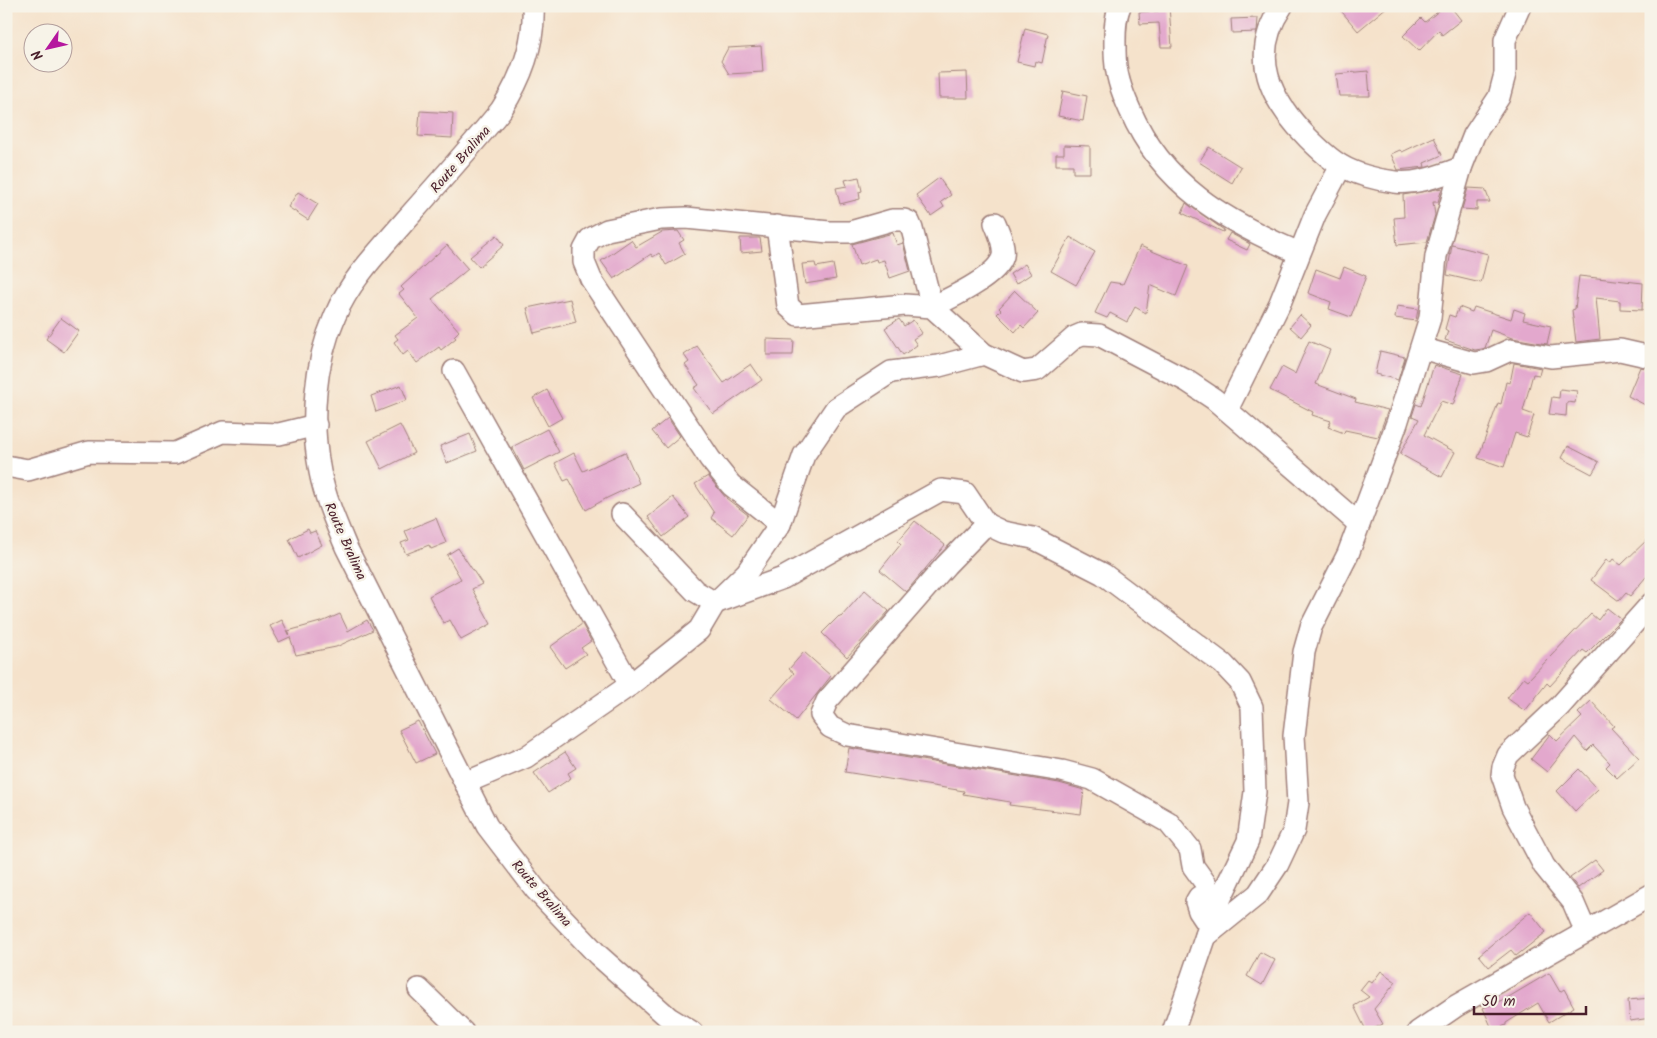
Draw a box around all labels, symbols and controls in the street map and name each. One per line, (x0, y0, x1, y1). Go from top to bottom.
north arrow (22, 22, 72, 72)
text: N (26, 45, 50, 65)
street label: Route Bralima (425, 121, 496, 198)
street label: Route Bralima (318, 499, 372, 584)
street label: Route Bralima (506, 855, 577, 932)
scale bar (1474, 983, 1587, 1015)
text: 50 m (1482, 990, 1516, 1014)

